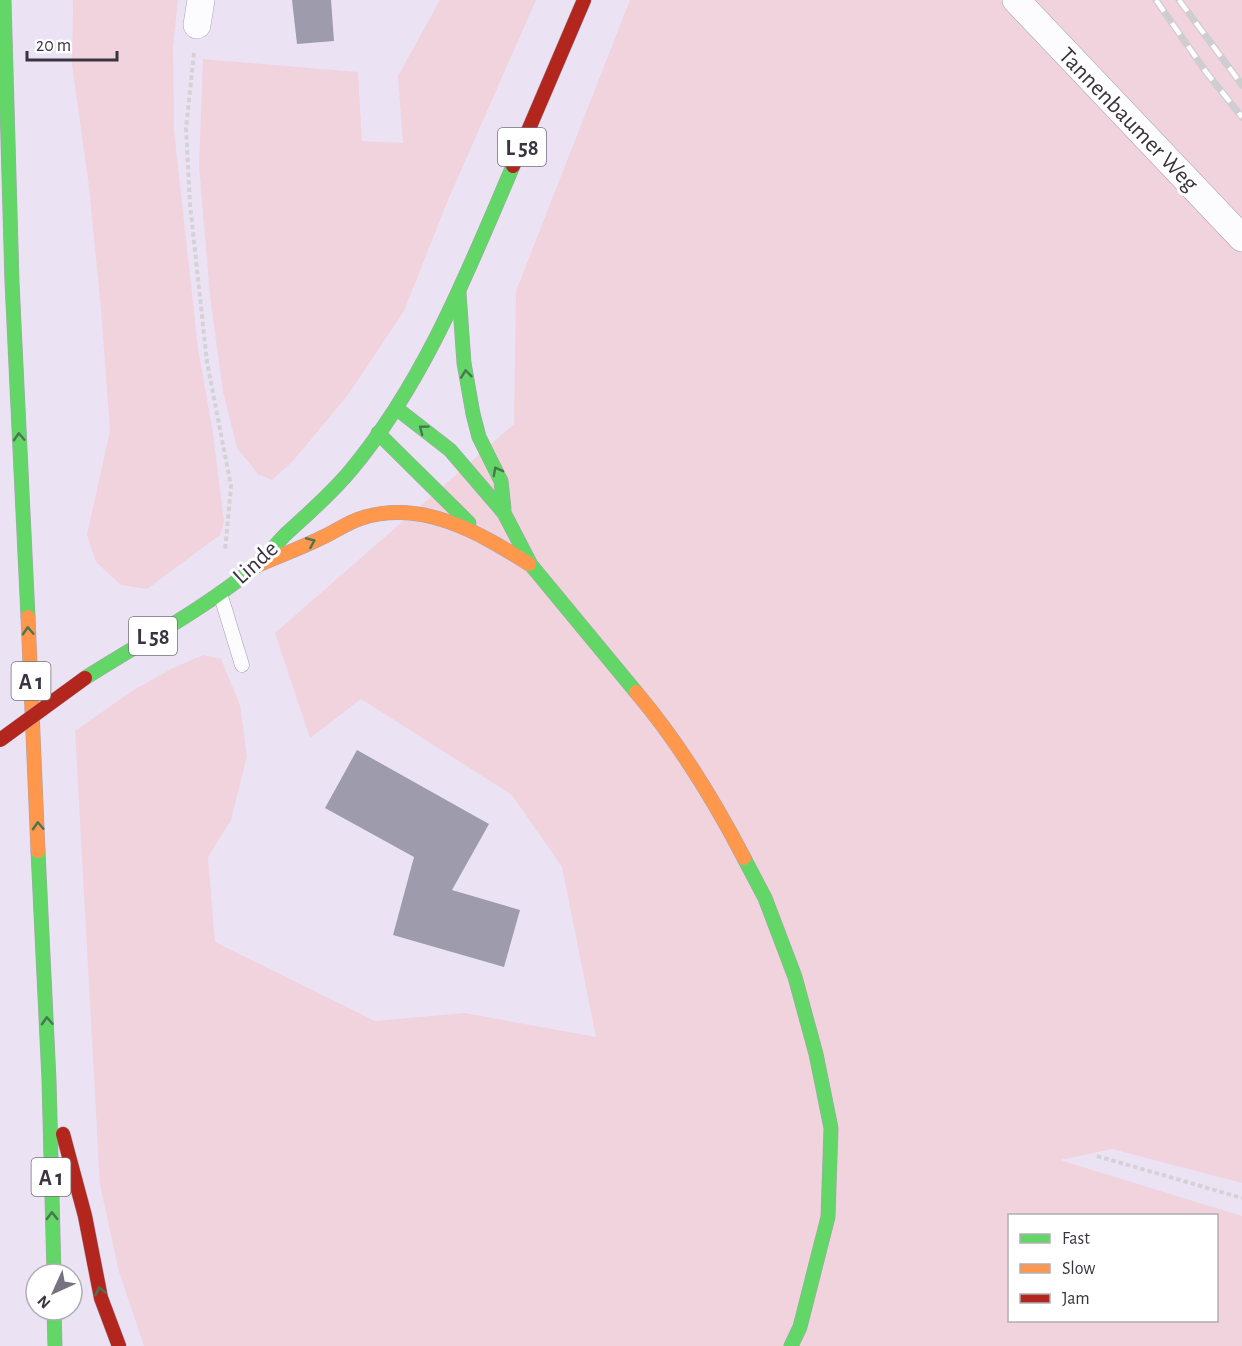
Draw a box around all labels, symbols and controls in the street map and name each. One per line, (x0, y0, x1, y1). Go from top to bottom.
scale bar (27, 24, 117, 62)
text: 20 m (36, 37, 71, 55)
street label: Tannenbaumer Weg (1054, 43, 1203, 196)
road number: L 58 (498, 128, 546, 166)
one-way arrow (461, 369, 473, 378)
one-way arrow (419, 426, 430, 437)
one-way arrow (13, 432, 26, 441)
one-way arrow (492, 466, 504, 477)
street label: Linde (228, 537, 283, 589)
one-way arrow (305, 537, 316, 549)
road number: L 58 (129, 617, 177, 655)
one-way arrow (22, 627, 35, 636)
road number: A 1 (12, 662, 51, 700)
one-way arrow (31, 822, 44, 831)
one-way arrow (40, 1017, 53, 1026)
road number: A 1 (32, 1158, 70, 1196)
one-way arrow (46, 1211, 58, 1220)
legend (1008, 1214, 1218, 1322)
text: Fast (1062, 1230, 1090, 1248)
text: Slow (1062, 1260, 1095, 1278)
north arrow (24, 1262, 84, 1322)
one-way arrow (94, 1286, 107, 1296)
text: Jam (1062, 1290, 1090, 1308)
text: N (35, 1292, 54, 1311)

